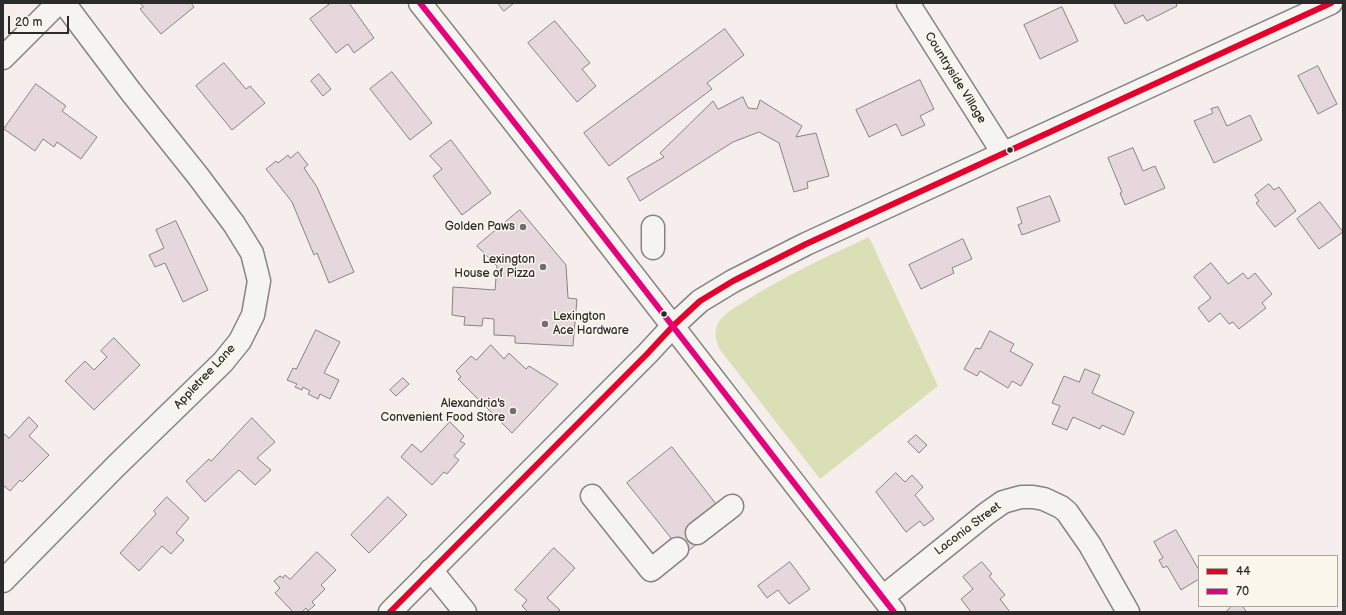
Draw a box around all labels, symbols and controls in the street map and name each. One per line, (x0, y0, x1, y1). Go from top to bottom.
scale bar (10, 8, 71, 34)
text: 20 m (15, 15, 42, 30)
street label: Countryside Village (921, 30, 989, 126)
unlabelled marker (1005, 145, 1015, 155)
place label: Golden Paws (445, 220, 515, 234)
marker: Golden Paws (518, 222, 528, 232)
place label: Lexington House of Pizza (454, 253, 535, 281)
marker: Lexington House of Pizza (538, 262, 548, 272)
unlabelled marker (659, 309, 669, 319)
place label: Lexington Ace Hardware (553, 310, 629, 338)
marker: Lexington Ace Hardware (540, 319, 550, 329)
street label: Appletree Lane (171, 342, 239, 412)
place label: Alexandria's Convenient Food Store (381, 397, 505, 425)
marker: Alexandria's Convenient Food Store (508, 406, 518, 416)
street label: Laconia Street (932, 499, 1004, 559)
legend (1198, 555, 1338, 607)
text: 44 (1236, 564, 1251, 579)
text: 70 (1236, 584, 1249, 599)

